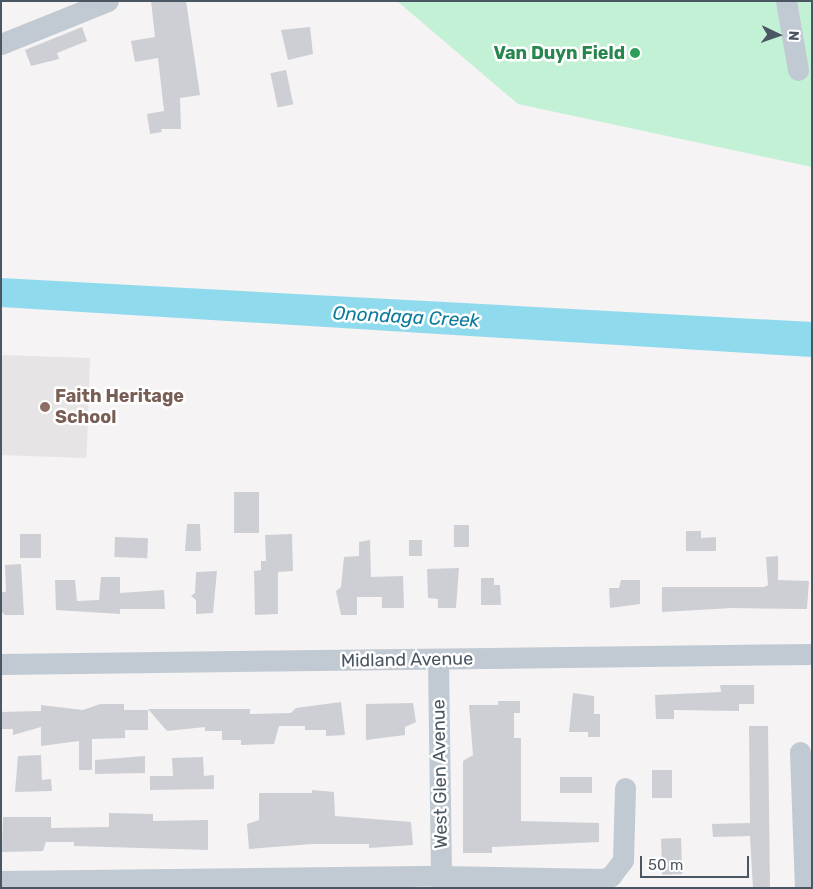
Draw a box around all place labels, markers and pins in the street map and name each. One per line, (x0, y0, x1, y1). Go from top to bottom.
place label: Van Duyn Field (494, 42, 625, 64)
marker: Van Duyn Field (629, 47, 641, 59)
place label: Faith Heritage School (55, 386, 184, 428)
marker: Faith Heritage School (39, 401, 51, 413)

